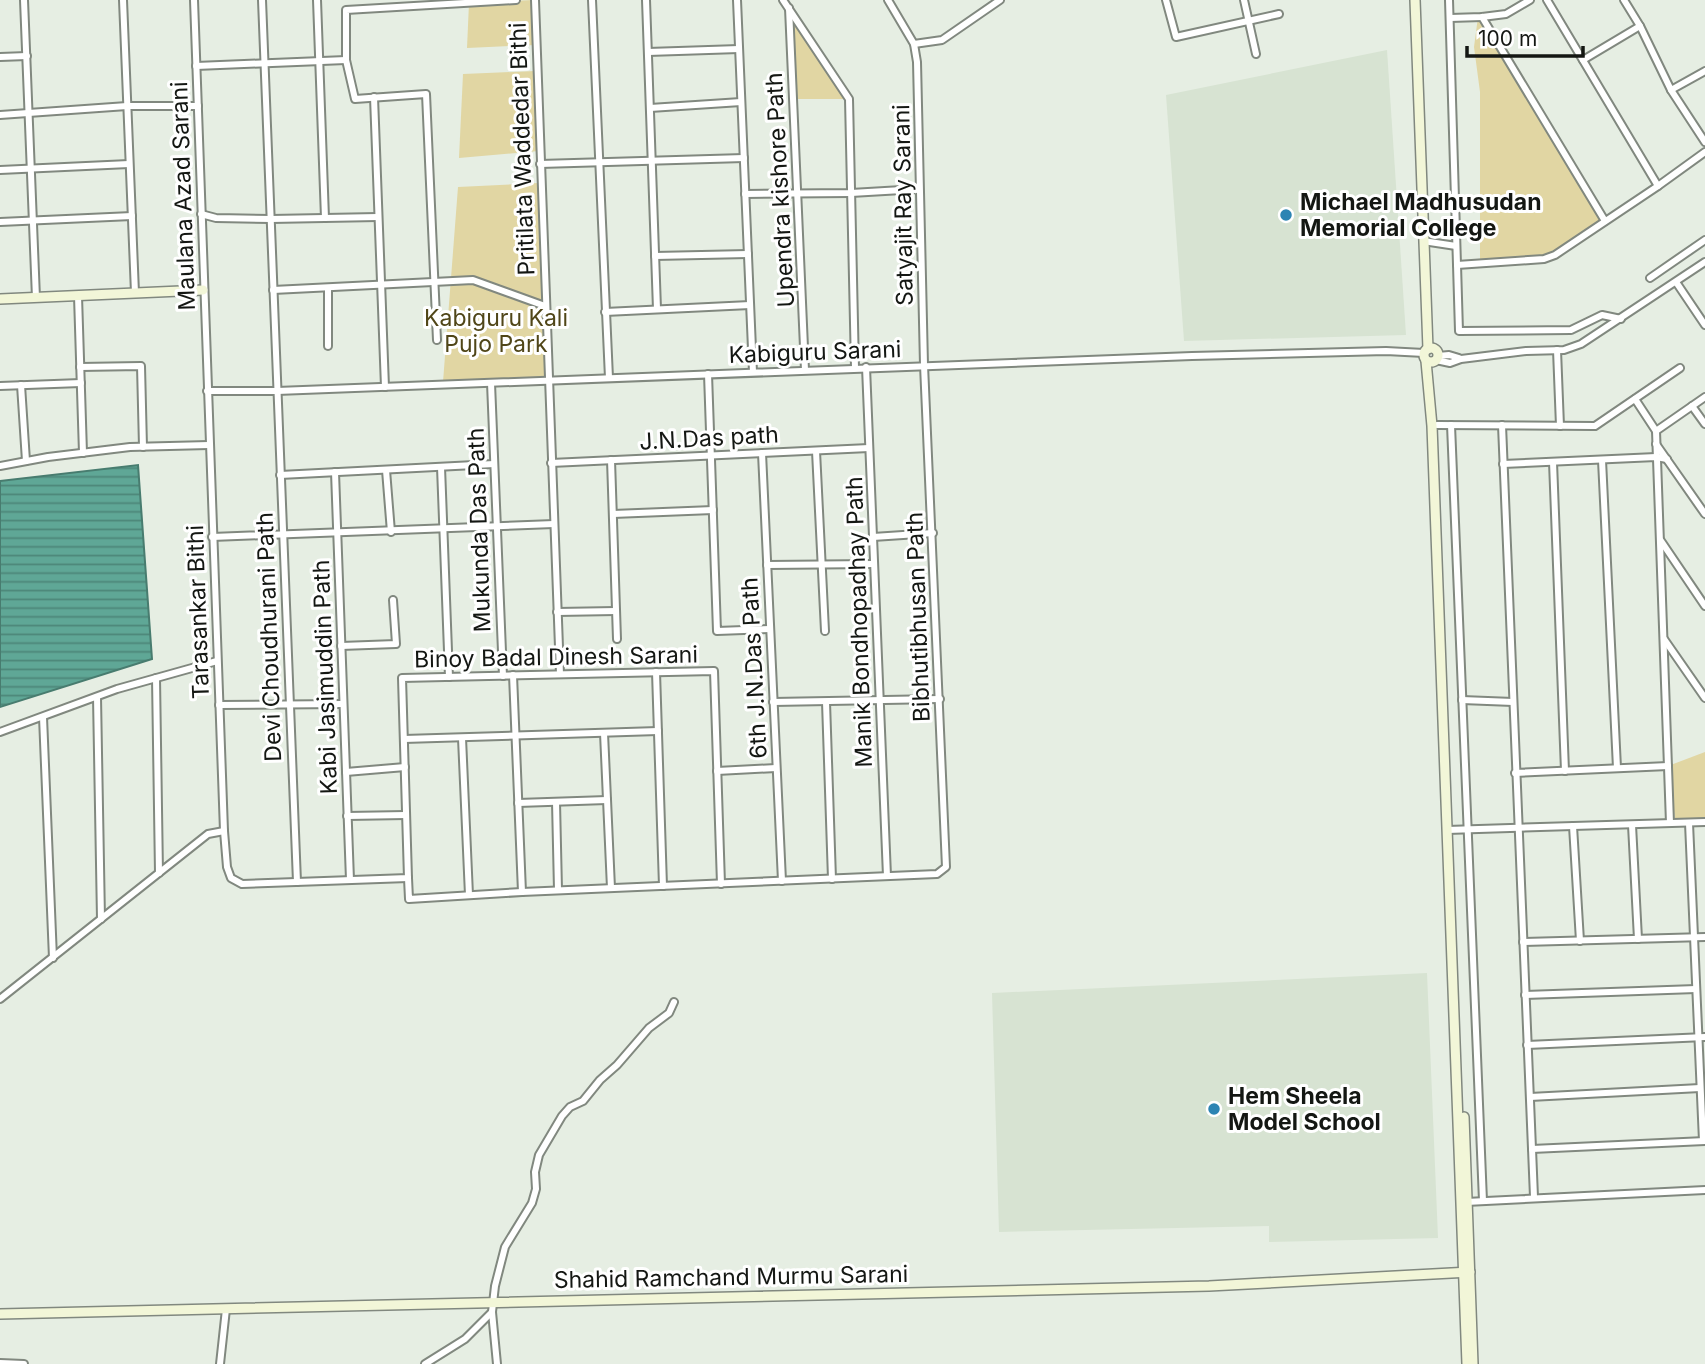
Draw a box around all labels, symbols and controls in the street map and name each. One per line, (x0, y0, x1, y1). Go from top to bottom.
scale bar (1467, 14, 1582, 58)
street label: Pritilata Waddedar Bithi (504, 22, 540, 276)
text: 100 m (1478, 26, 1537, 51)
street label: Upendra kishore Path (760, 72, 800, 308)
street label: Maulana Azad Sarani (165, 81, 201, 311)
street label: Satyajit Ray Sarani (887, 104, 919, 306)
place label: Michael Madhusudan Memorial College (1300, 188, 1542, 242)
marker: Michael Madhusudan Memorial College (1278, 207, 1294, 223)
park label: Kabiguru Kali Pujo Park (424, 304, 568, 358)
street label: Kabiguru Sarani (728, 335, 902, 369)
street label: J.N.Das path (639, 420, 779, 456)
street label: Mukunda Das Path (461, 427, 497, 633)
street label: Manik Bondhopadhay Path (840, 476, 878, 768)
street label: Devi Choudhurani Path (251, 512, 287, 762)
street label: Bibhutibhusan Path (900, 512, 936, 722)
street label: Tarasankar Bithi (181, 524, 215, 700)
street label: Kabi Jasimuddin Path (307, 559, 343, 795)
street label: 6th J.N.Das Path (735, 577, 773, 759)
street label: Binoy Badal Dinesh Sarani (414, 641, 698, 673)
place label: Hem Sheela Model School (1228, 1082, 1381, 1136)
marker: Hem Sheela Model School (1206, 1101, 1222, 1117)
street label: Shahid Ramchand Murmu Sarani (554, 1260, 908, 1294)

